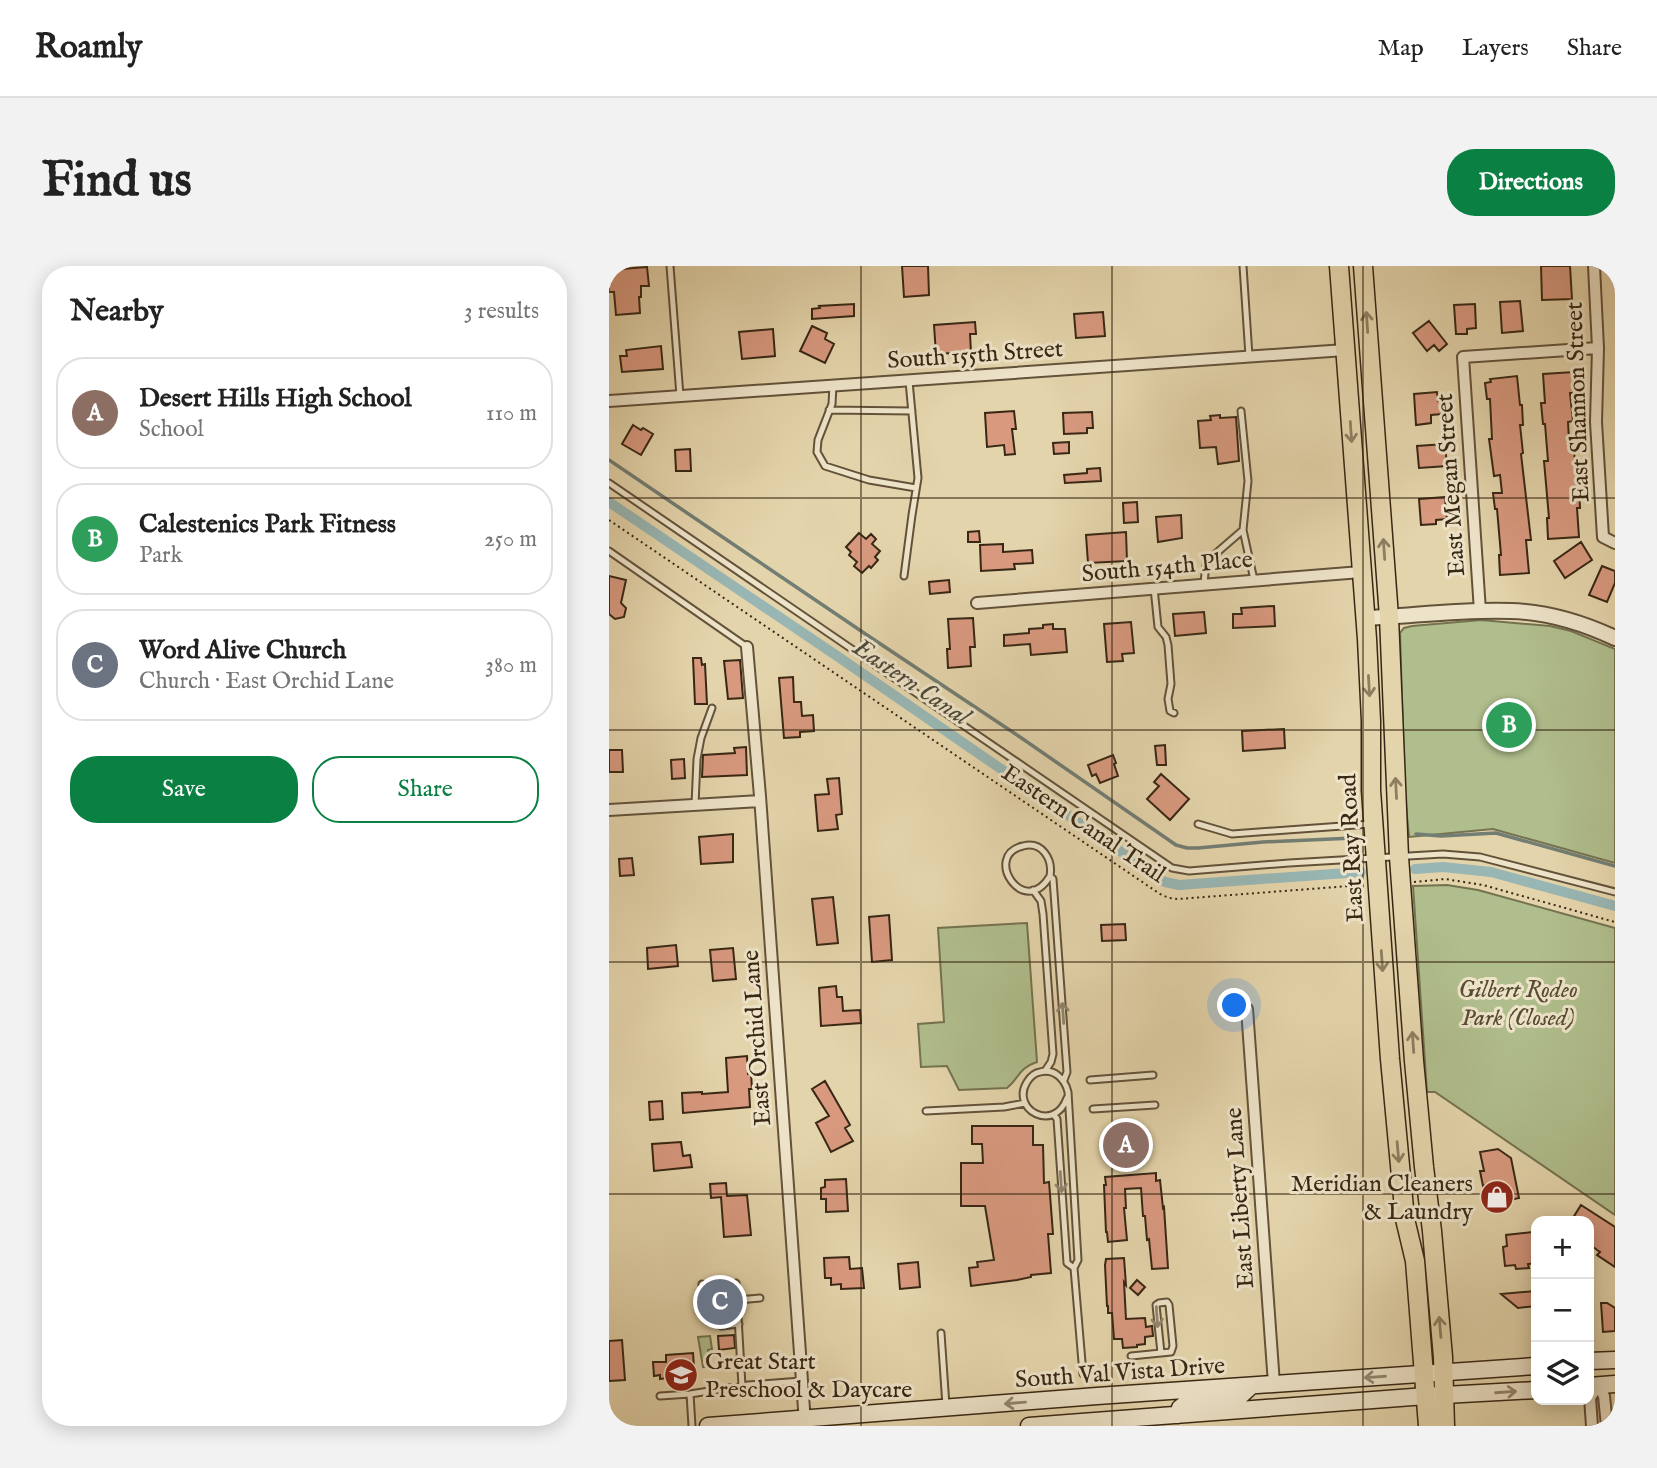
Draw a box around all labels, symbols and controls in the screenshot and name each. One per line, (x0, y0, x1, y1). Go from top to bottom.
text: Roamly (35, 27, 142, 69)
text: Map (1378, 33, 1424, 64)
text: Layers (1462, 33, 1529, 64)
text: Share (1567, 33, 1622, 64)
button: Directions (1447, 149, 1615, 216)
text: Find us (42, 151, 192, 213)
text: Nearby (70, 293, 163, 331)
text: 3 results (464, 297, 539, 326)
street label: East Shannon Street (1560, 301, 1597, 503)
one-way arrow (1360, 312, 1373, 334)
street label: South 155th Street (886, 334, 1064, 377)
text: Desert Hills High School (139, 382, 412, 415)
street label: East Megan Street (1430, 392, 1473, 577)
text: A (87, 399, 103, 428)
text: 110 m (486, 399, 537, 428)
text: School (139, 415, 204, 444)
one-way arrow (1345, 420, 1358, 443)
text: Calestenics Park Fitness (139, 508, 396, 541)
text: B (87, 525, 103, 554)
text: 250 m (484, 525, 537, 554)
one-way arrow (1377, 538, 1390, 561)
text: Park (139, 541, 183, 570)
street label: South 154th Place (1080, 545, 1254, 590)
water label: Eastern Canal (845, 630, 978, 735)
text: Word Alive Church (139, 634, 346, 667)
text: C (87, 651, 103, 680)
text: 380 m (485, 651, 537, 680)
text: Church · East Orchid Lane (139, 667, 394, 696)
one-way arrow (1363, 675, 1376, 698)
pin: B (1486, 699, 1532, 751)
button: Save (70, 756, 298, 823)
button: Share (312, 756, 539, 823)
street label: Eastern Canal Trail (995, 758, 1172, 891)
street label: East Ray Road (1333, 773, 1372, 923)
one-way arrow (1390, 777, 1403, 800)
street label: East Orchid Lane (736, 949, 779, 1127)
one-way arrow (1376, 949, 1389, 972)
park label: Gilbert Rodeo Park (Closed) (1458, 975, 1578, 1034)
your location (1217, 988, 1251, 1022)
one-way arrow (1056, 1002, 1069, 1024)
one-way arrow (1406, 1031, 1419, 1053)
street label: East Liberty Lane (1219, 1106, 1262, 1290)
pin: A (1103, 1119, 1149, 1171)
one-way arrow (1392, 1140, 1405, 1162)
place label: Meridian Cleaners & Laundry (1291, 1169, 1473, 1228)
one-way arrow (1055, 1170, 1068, 1192)
shop icon: Meridian Cleaners & Laundry (1478, 1178, 1516, 1216)
map controls (1531, 1216, 1594, 1405)
button: + (1531, 1216, 1594, 1279)
pin: C (697, 1276, 743, 1328)
button: − (1531, 1279, 1594, 1342)
one-way arrow (1151, 1305, 1164, 1328)
one-way arrow (1433, 1317, 1446, 1339)
button: layers (1531, 1342, 1594, 1405)
place label: Great Start Preschool & Daycare (705, 1347, 912, 1406)
street label: South Val Vista Drive (1014, 1351, 1226, 1396)
school or university icon: Great Start Preschool & Daycare (662, 1356, 700, 1394)
one-way arrow (1364, 1371, 1387, 1384)
one-way arrow (1494, 1385, 1517, 1398)
one-way arrow (1004, 1397, 1027, 1410)

